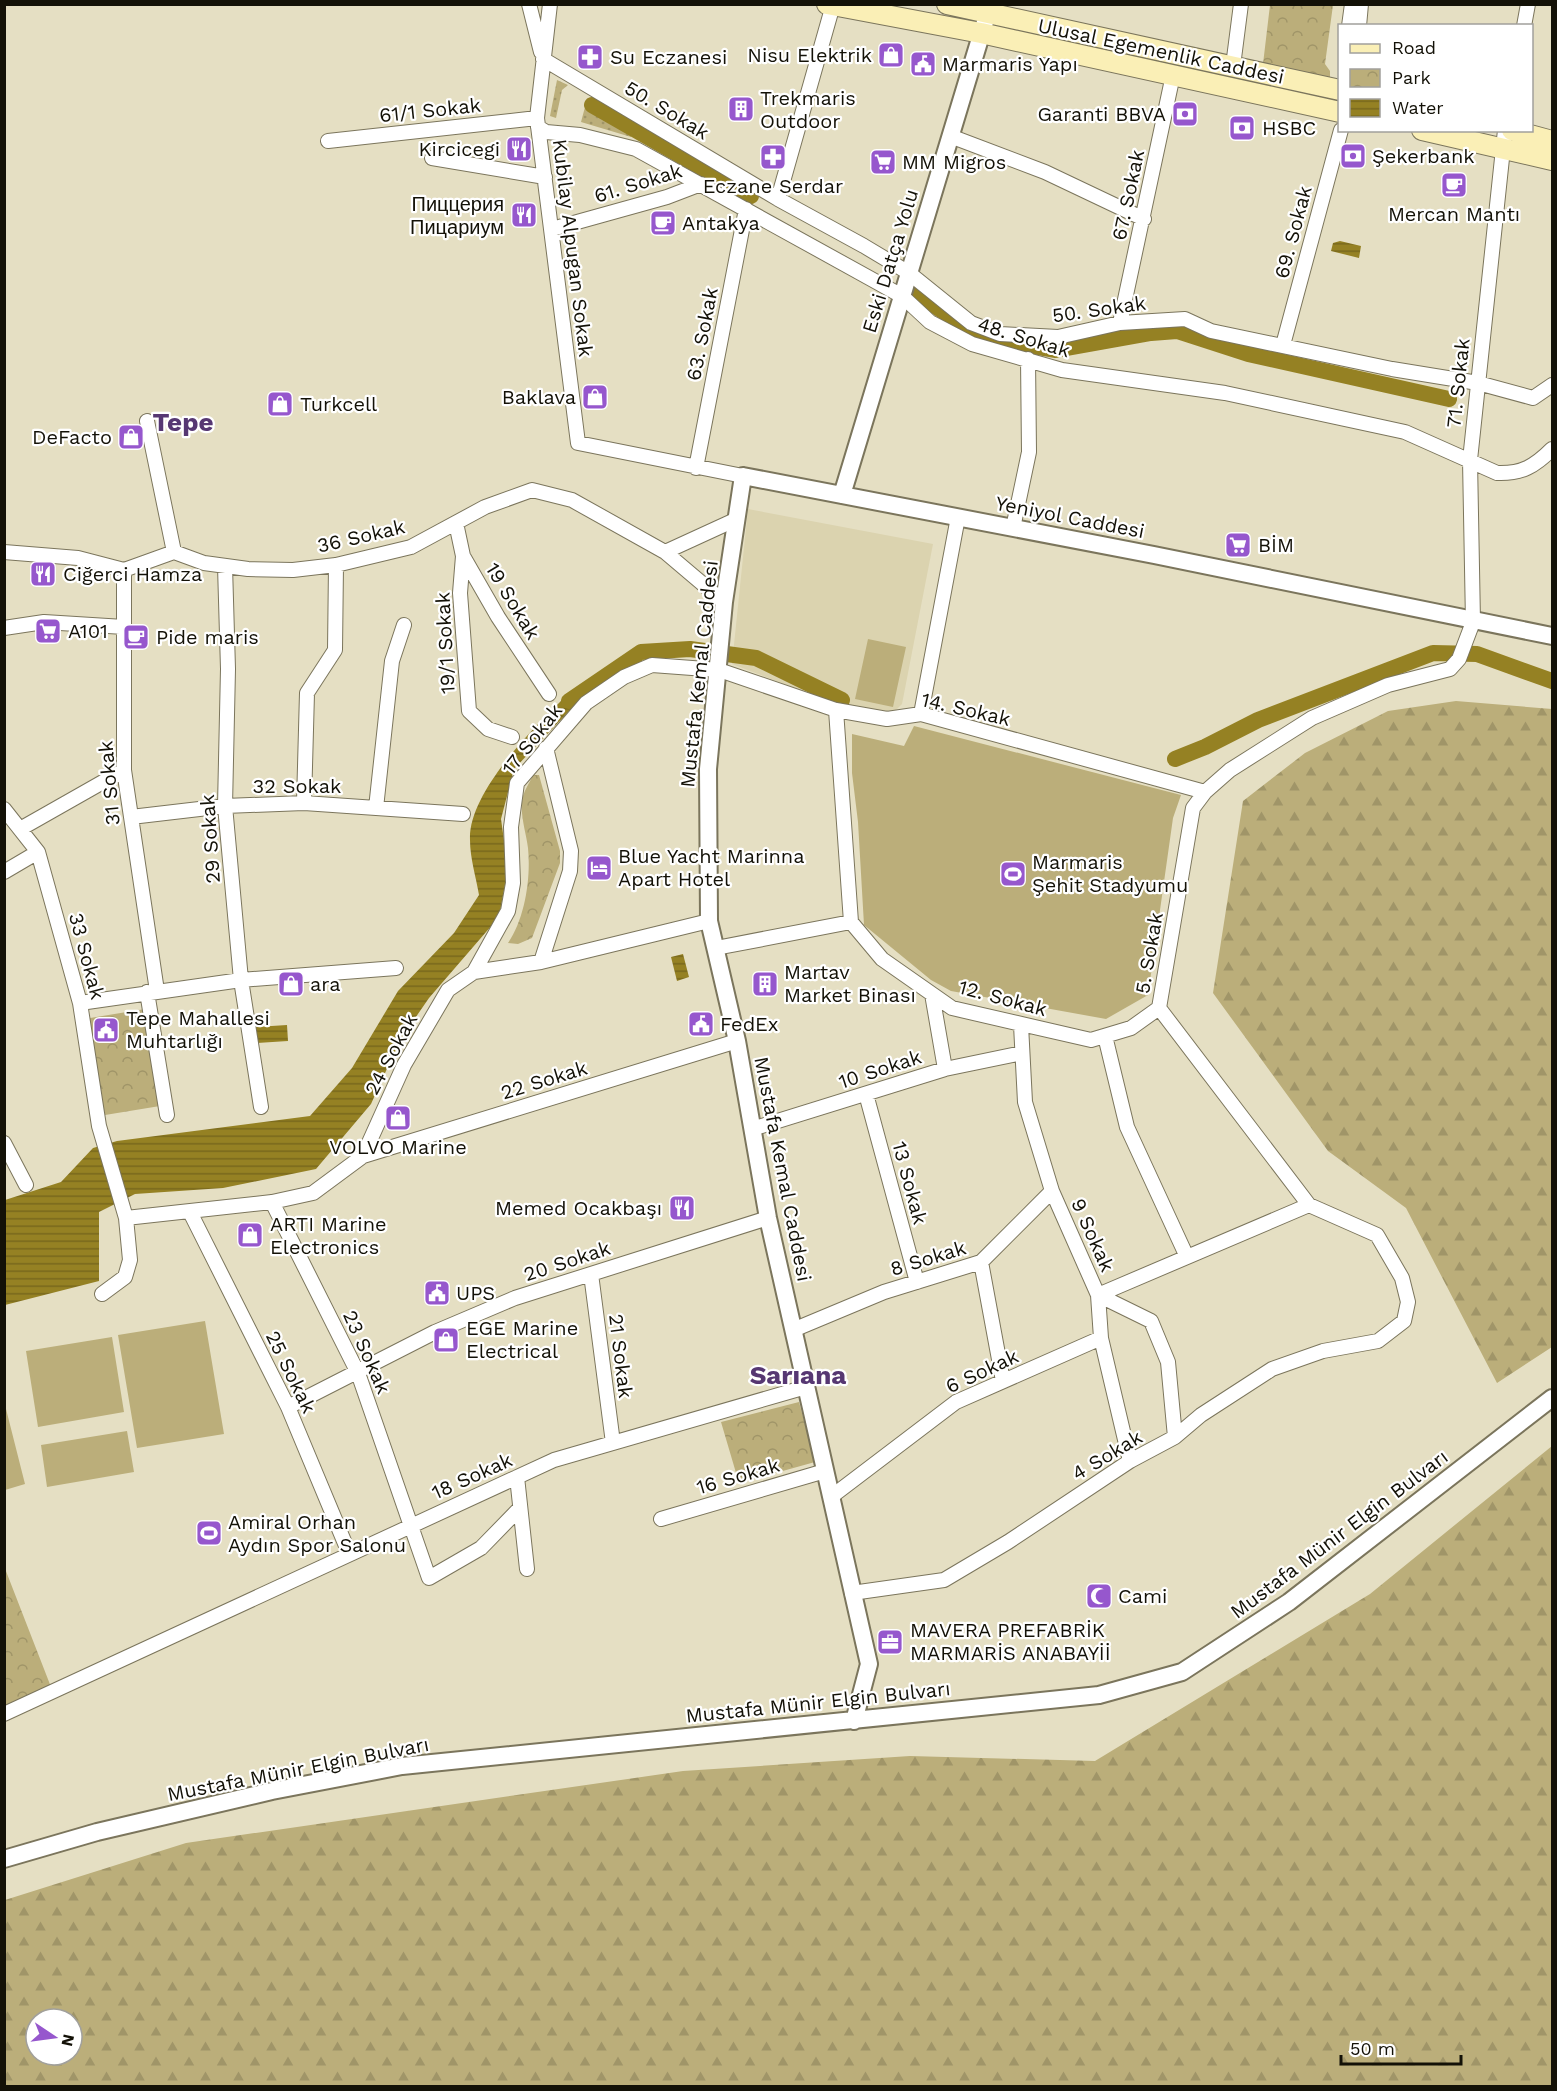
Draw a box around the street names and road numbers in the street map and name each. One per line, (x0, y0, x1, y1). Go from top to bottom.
street label: Ulusal Egemenlik Caddesi (1036, 13, 1286, 89)
street label: 50. Sokak (620, 75, 714, 145)
street label: 61/1 Sokak (378, 93, 482, 127)
street label: Kubilay Alpugan Sokak (548, 138, 598, 358)
street label: 67. Sokak (1107, 147, 1149, 243)
street label: 61. Sokak (591, 158, 685, 208)
street label: 69. Sokak (1269, 183, 1317, 281)
street label: Eski Datça Yolu (857, 186, 923, 336)
street label: 63. Sokak (681, 285, 723, 383)
street label: 50. Sokak (1051, 291, 1147, 327)
street label: 48. Sokak (975, 312, 1073, 362)
street label: 71. Sokak (1441, 337, 1475, 429)
street label: Yeniyol Caddesi (993, 491, 1147, 543)
street label: 36 Sokak (315, 514, 407, 558)
street label: 19 Sokak (481, 558, 545, 644)
street label: Mustafa Kemal Caddesi (675, 559, 723, 789)
street label: 19/1 Sokak (430, 592, 460, 694)
street label: 14. Sokak (919, 687, 1013, 731)
street label: 17 Sokak (497, 699, 567, 779)
street label: 31 Sokak (93, 740, 125, 826)
street label: 32 Sokak (253, 774, 341, 798)
street label: 29 Sokak (195, 794, 225, 884)
street label: 33 Sokak (64, 910, 110, 1002)
street label: 5. Sokak (1130, 910, 1168, 996)
street label: 12. Sokak (956, 975, 1050, 1021)
street label: 24 Sokak (360, 1009, 422, 1099)
street label: 10 Sokak (836, 1044, 924, 1094)
street label: Mustafa Kemal Caddesi (749, 1055, 817, 1283)
street label: 22 Sokak (498, 1056, 590, 1104)
street label: 13 Sokak (887, 1139, 933, 1227)
street label: 9 Sokak (1066, 1195, 1120, 1275)
street label: 8 Sokak (887, 1235, 969, 1281)
street label: 20 Sokak (521, 1236, 613, 1286)
street label: 23 Sokak (338, 1307, 396, 1397)
street label: 21 Sokak (604, 1312, 638, 1400)
street label: 25 Sokak (261, 1327, 321, 1417)
street label: 6 Sokak (942, 1344, 1022, 1398)
street label: 4 Sokak (1068, 1425, 1146, 1485)
street label: Mustafa Münir Elgin Bulvarı (1226, 1444, 1452, 1624)
street label: 18 Sokak (428, 1448, 516, 1504)
street label: 16 Sokak (694, 1453, 782, 1499)
street label: Mustafa Münir Elgin Bulvarı (685, 1676, 951, 1728)
street label: Mustafa Münir Elgin Bulvarı (165, 1732, 431, 1806)

